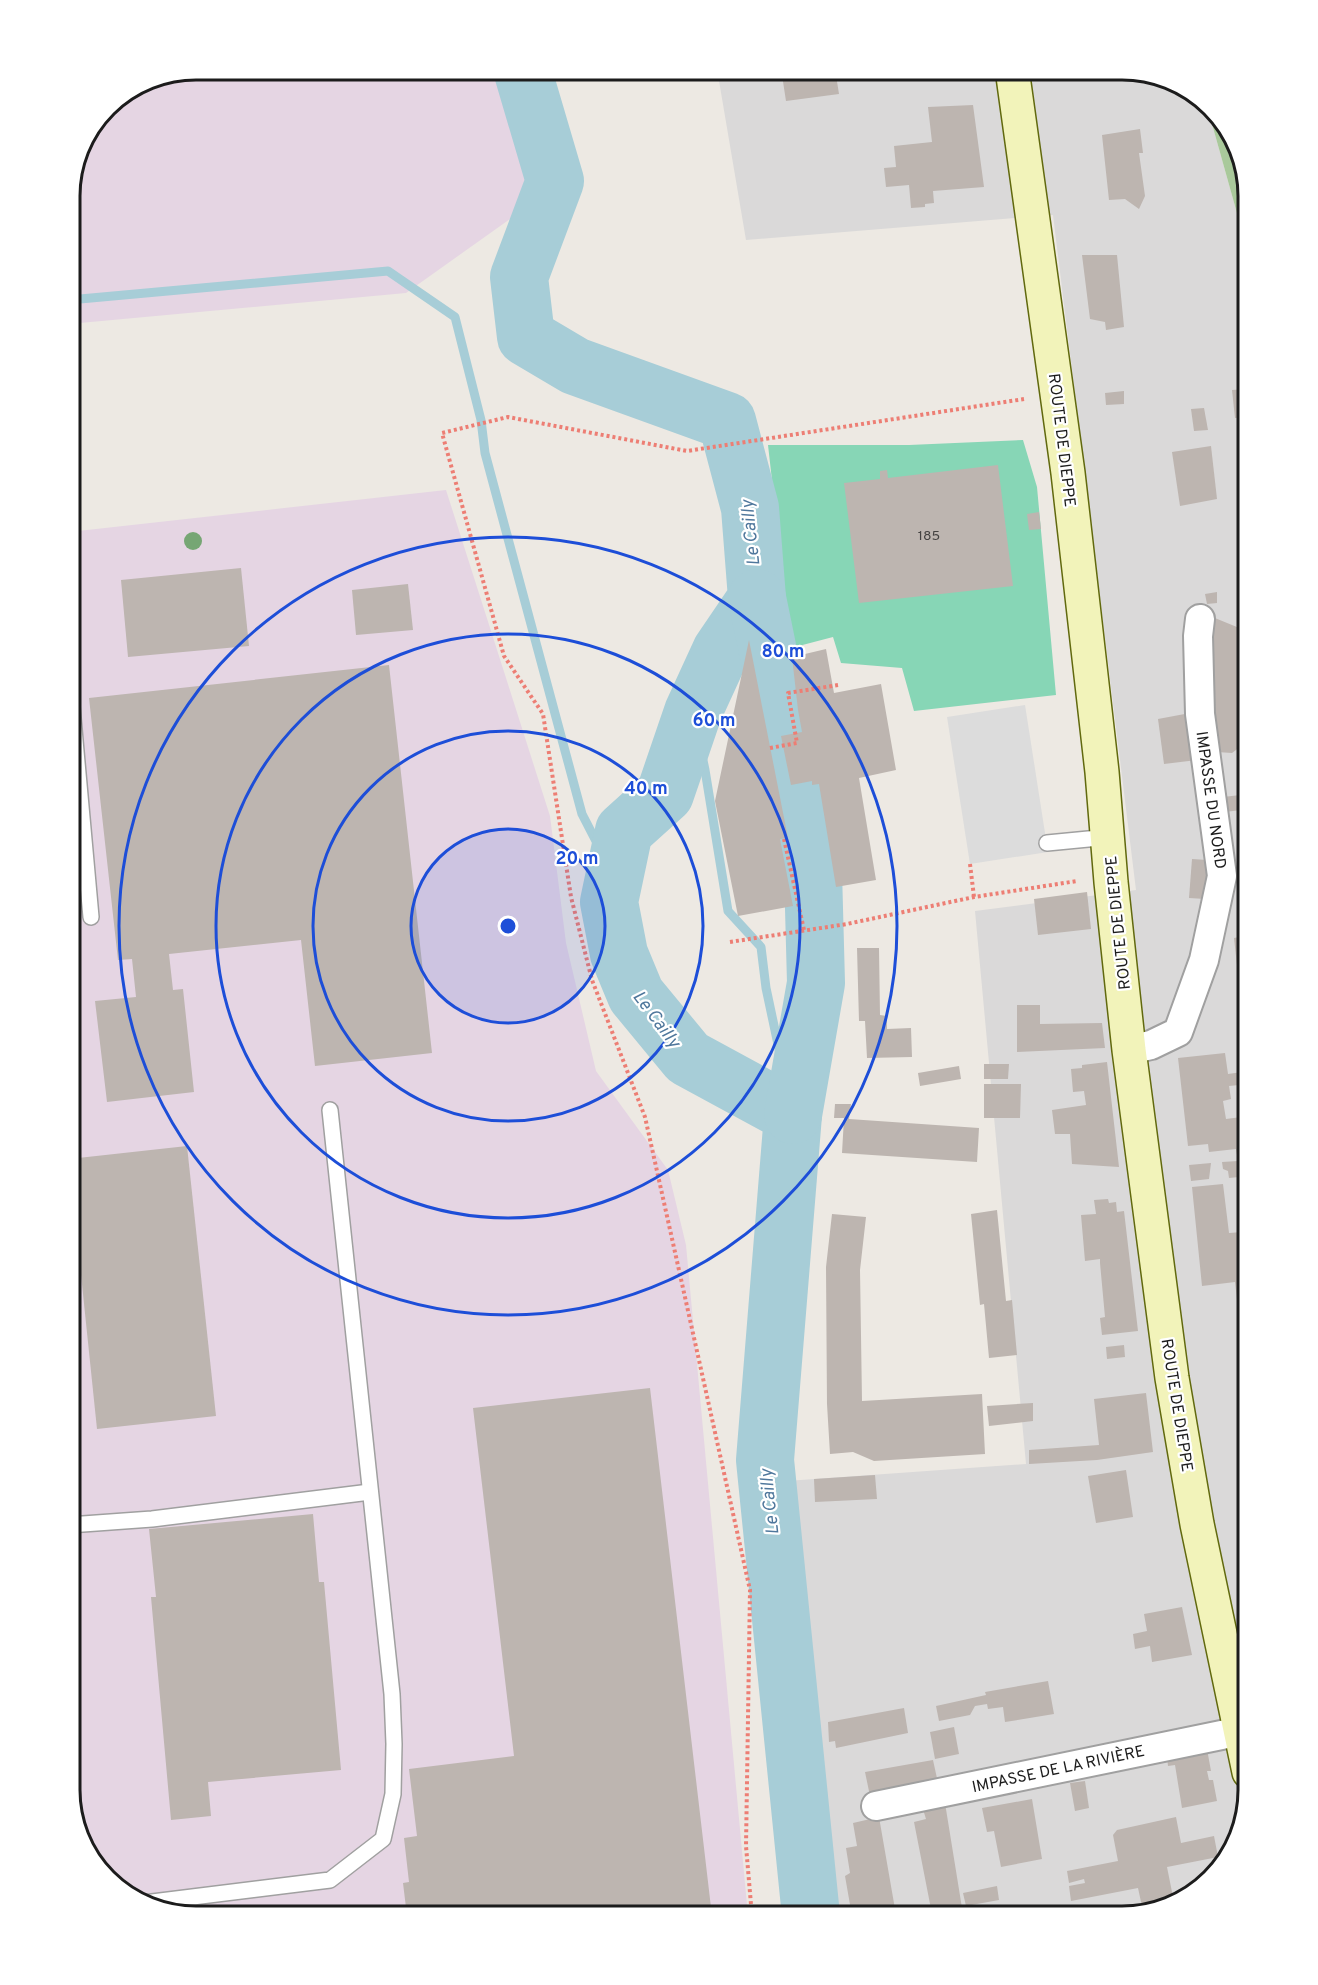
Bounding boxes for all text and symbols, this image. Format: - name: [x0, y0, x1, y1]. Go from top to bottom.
- street label: ROUTE DE DIEPPE: [1043, 372, 1079, 508]
- water label: Le Cailly: [736, 497, 766, 567]
- house number: 185: [918, 528, 940, 545]
- text: 80 m: [761, 641, 805, 664]
- text: 60 m: [692, 710, 736, 733]
- street label: IMPASSE DU NORD: [1190, 730, 1230, 870]
- text: 40 m: [624, 778, 668, 801]
- text: 20 m: [555, 848, 599, 871]
- street label: ROUTE DE DIEPPE: [1102, 855, 1136, 991]
- centre of rings: [498, 916, 518, 936]
- water label: Le Cailly: [627, 987, 686, 1055]
- street label: ROUTE DE DIEPPE: [1156, 1337, 1196, 1473]
- water label: Le Cailly: [755, 1466, 785, 1536]
- street label: IMPASSE DE LA RIVIÈRE: [970, 1740, 1147, 1798]

